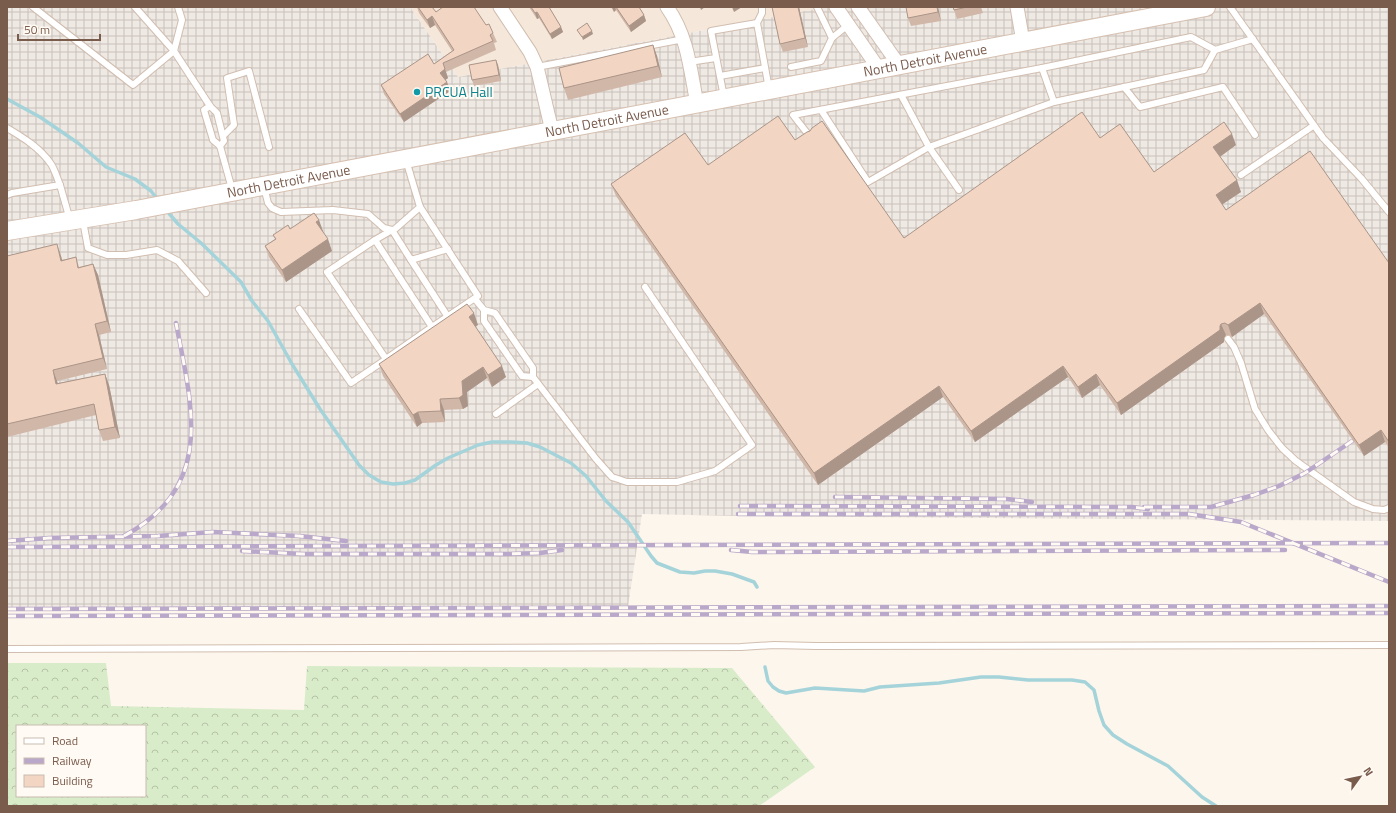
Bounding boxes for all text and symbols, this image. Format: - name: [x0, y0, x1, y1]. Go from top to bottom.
- scale bar: [18, 16, 100, 42]
- text: 50 m: [24, 20, 50, 39]
- street label: North Detroit Avenue: [862, 38, 989, 82]
- place label: PRCUA Hall: [425, 81, 493, 102]
- marker: PRCUA Hall: [412, 87, 422, 97]
- street label: North Detroit Avenue: [543, 98, 670, 142]
- street label: North Detroit Avenue: [225, 159, 352, 203]
- legend: [16, 725, 146, 797]
- text: Road: [52, 731, 78, 750]
- text: Railway: [52, 751, 92, 770]
- north arrow: [1340, 757, 1380, 797]
- text: N: [1360, 764, 1377, 779]
- text: Building: [52, 771, 93, 790]

